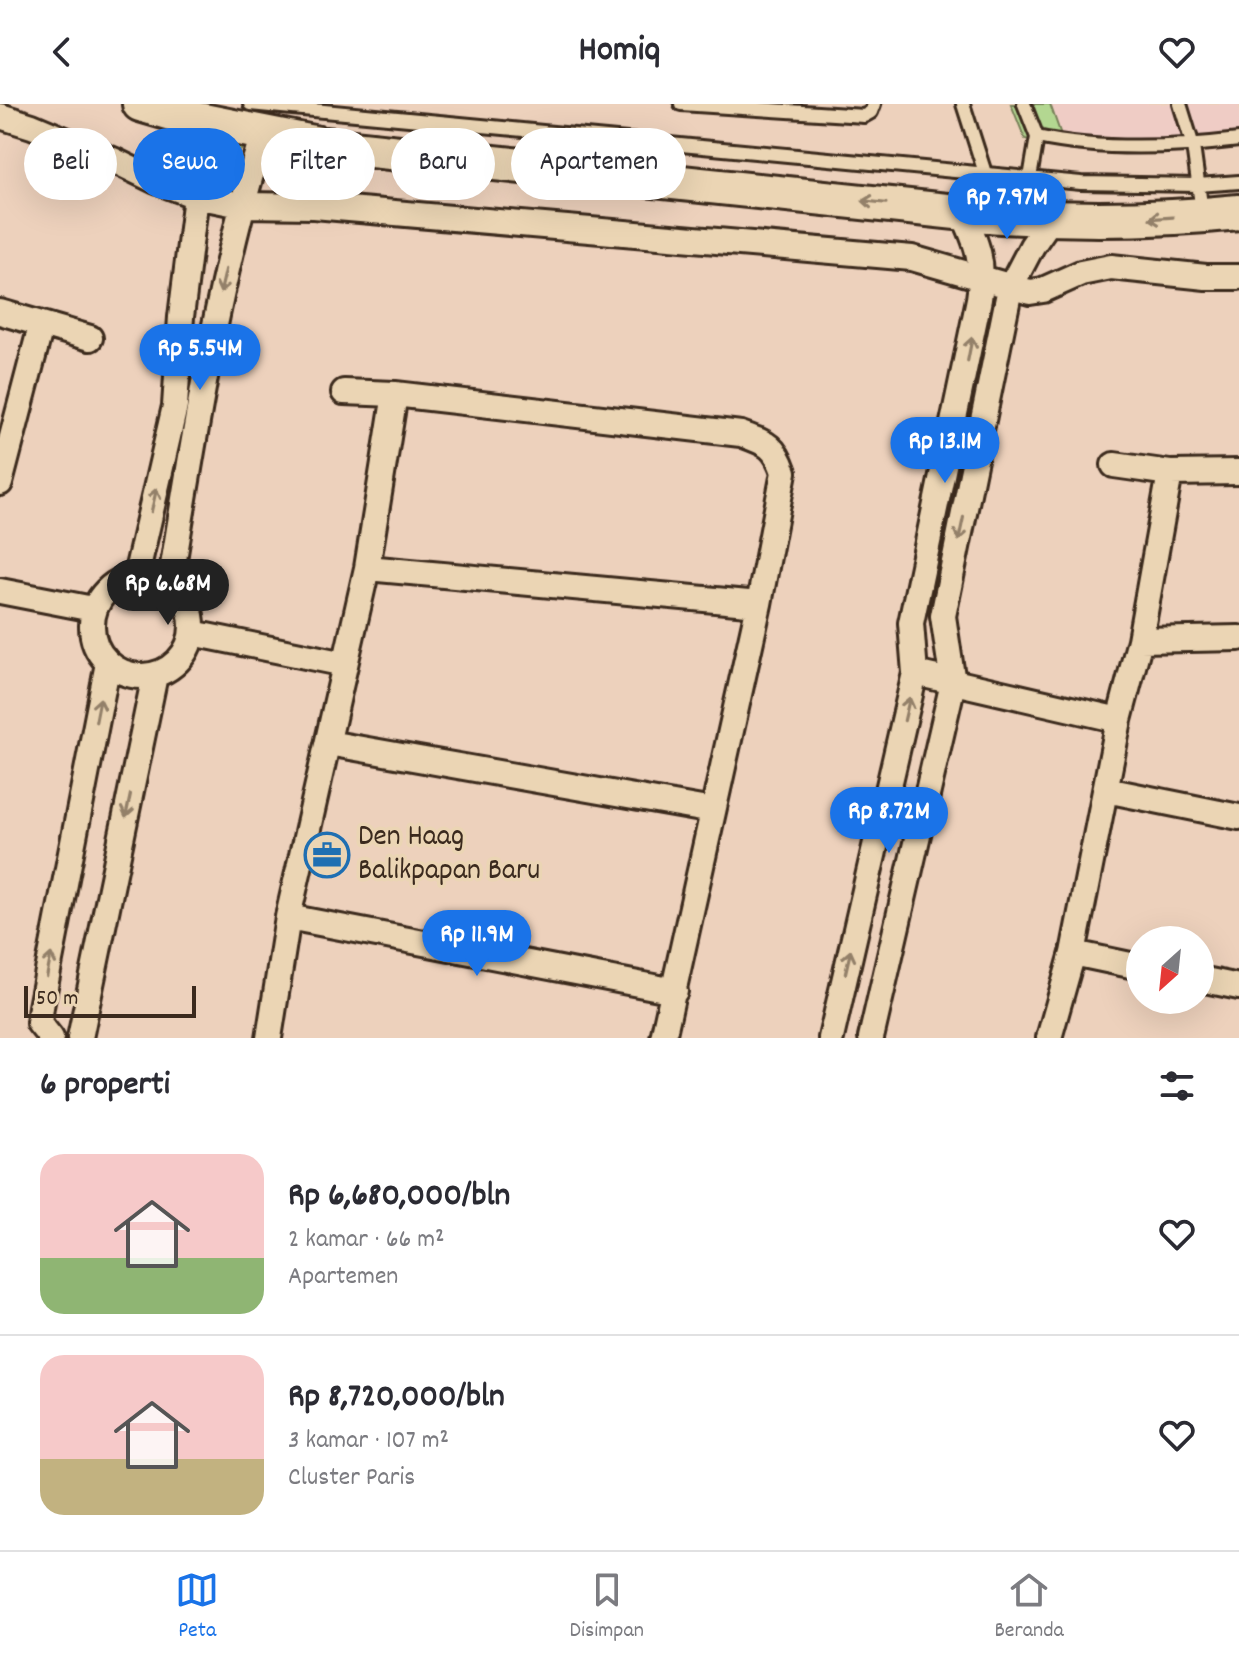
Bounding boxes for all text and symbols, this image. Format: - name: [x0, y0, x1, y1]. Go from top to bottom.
- text: Homiq: [579, 26, 660, 78]
- icon: back: [40, 30, 84, 74]
- icon: heart: [1155, 30, 1199, 74]
- chip: Beli: [24, 128, 117, 200]
- chip: Sewa: [133, 128, 245, 200]
- chip: Filter: [261, 128, 375, 200]
- chip: Baru: [391, 128, 495, 200]
- chip: Apartemen: [511, 128, 686, 200]
- pin: Rp 7.97M: [924, 173, 1090, 241]
- text: Rp 7.97M: [966, 180, 1048, 217]
- one-way arrow: [861, 194, 888, 209]
- one-way arrow: [1148, 211, 1175, 226]
- one-way arrow: [215, 268, 230, 294]
- pin: Rp 5.54M: [117, 324, 283, 392]
- text: Rp 5.54M: [157, 331, 243, 368]
- one-way arrow: [963, 337, 978, 362]
- pin: Rp 13.1M: [862, 417, 1028, 485]
- text: Rp 13.1M: [908, 424, 982, 461]
- one-way arrow: [147, 487, 162, 513]
- one-way arrow: [953, 516, 968, 541]
- pin: Rp 6.68M: [85, 559, 251, 627]
- text: Rp 6.68M: [125, 566, 211, 603]
- one-way arrow: [900, 696, 915, 722]
- one-way arrow: [92, 698, 107, 723]
- pin: Rp 8.72M: [806, 787, 972, 855]
- one-way arrow: [120, 793, 135, 818]
- text: Rp 8.72M: [848, 794, 930, 831]
- place label: Den Haag Balikpapan Baru: [358, 817, 540, 894]
- office icon: Den Haag Balikpapan Baru: [303, 831, 351, 879]
- pin: Rp 11.9M: [394, 910, 560, 978]
- text: Rp 11.9M: [440, 917, 514, 954]
- north arrow: [1126, 926, 1214, 1014]
- map controls: [1126, 926, 1214, 1014]
- one-way arrow: [841, 950, 856, 975]
- one-way arrow: [42, 953, 57, 979]
- scale bar: [24, 982, 196, 1018]
- text: 50 m: [36, 984, 78, 1015]
- text: 6 properti: [40, 1062, 170, 1111]
- icon: filters: [1155, 1064, 1199, 1108]
- text: Rp 6,680,000/bln: [288, 1173, 510, 1222]
- icon: home: [104, 1186, 200, 1282]
- icon: heart: [1155, 1212, 1199, 1256]
- text: 2 kamar · 66 m²: [288, 1222, 445, 1259]
- text: Apartemen: [288, 1259, 398, 1296]
- text: Rp 8,720,000/bln: [288, 1374, 505, 1423]
- icon: home: [104, 1387, 200, 1483]
- icon: heart: [1155, 1413, 1199, 1457]
- text: 3 kamar · 107 m²: [288, 1423, 449, 1460]
- text: Cluster Paris: [288, 1460, 415, 1497]
- tab: Peta: [175, 1568, 219, 1647]
- tab: Disimpan: [570, 1568, 644, 1647]
- tab: Beranda: [994, 1568, 1064, 1647]

